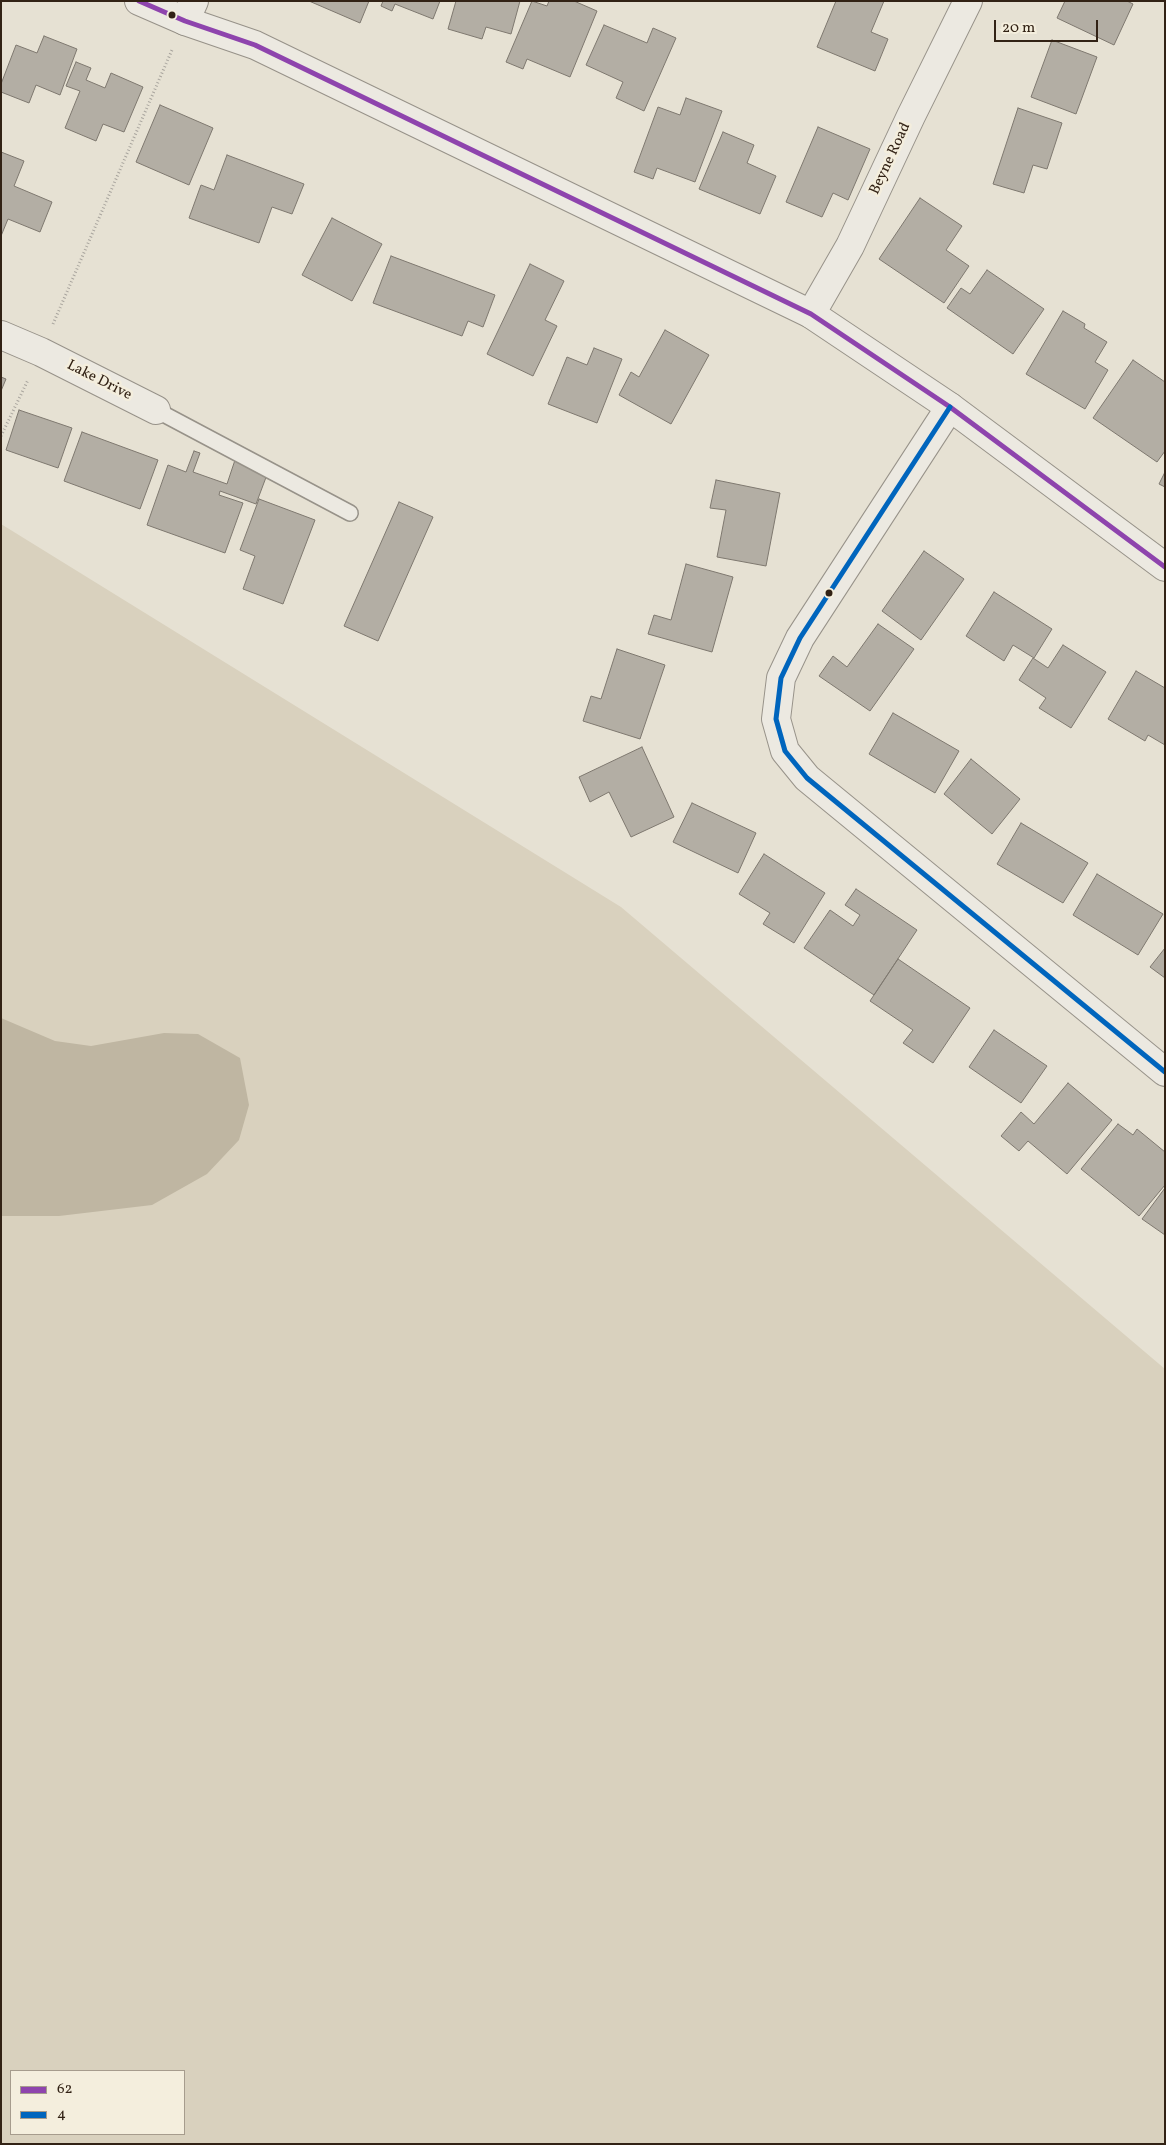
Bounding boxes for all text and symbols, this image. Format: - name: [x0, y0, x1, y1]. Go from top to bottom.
- unlabelled marker: [167, 10, 177, 20]
- scale bar: [996, 10, 1100, 42]
- text: 20 m: [1002, 18, 1035, 39]
- street label: Beyne Road: [866, 120, 916, 198]
- street label: Lake Drive: [63, 357, 135, 405]
- unlabelled marker: [824, 588, 834, 598]
- legend: [10, 2070, 185, 2135]
- text: 62: [57, 2079, 73, 2100]
- text: 4: [57, 2104, 66, 2125]

